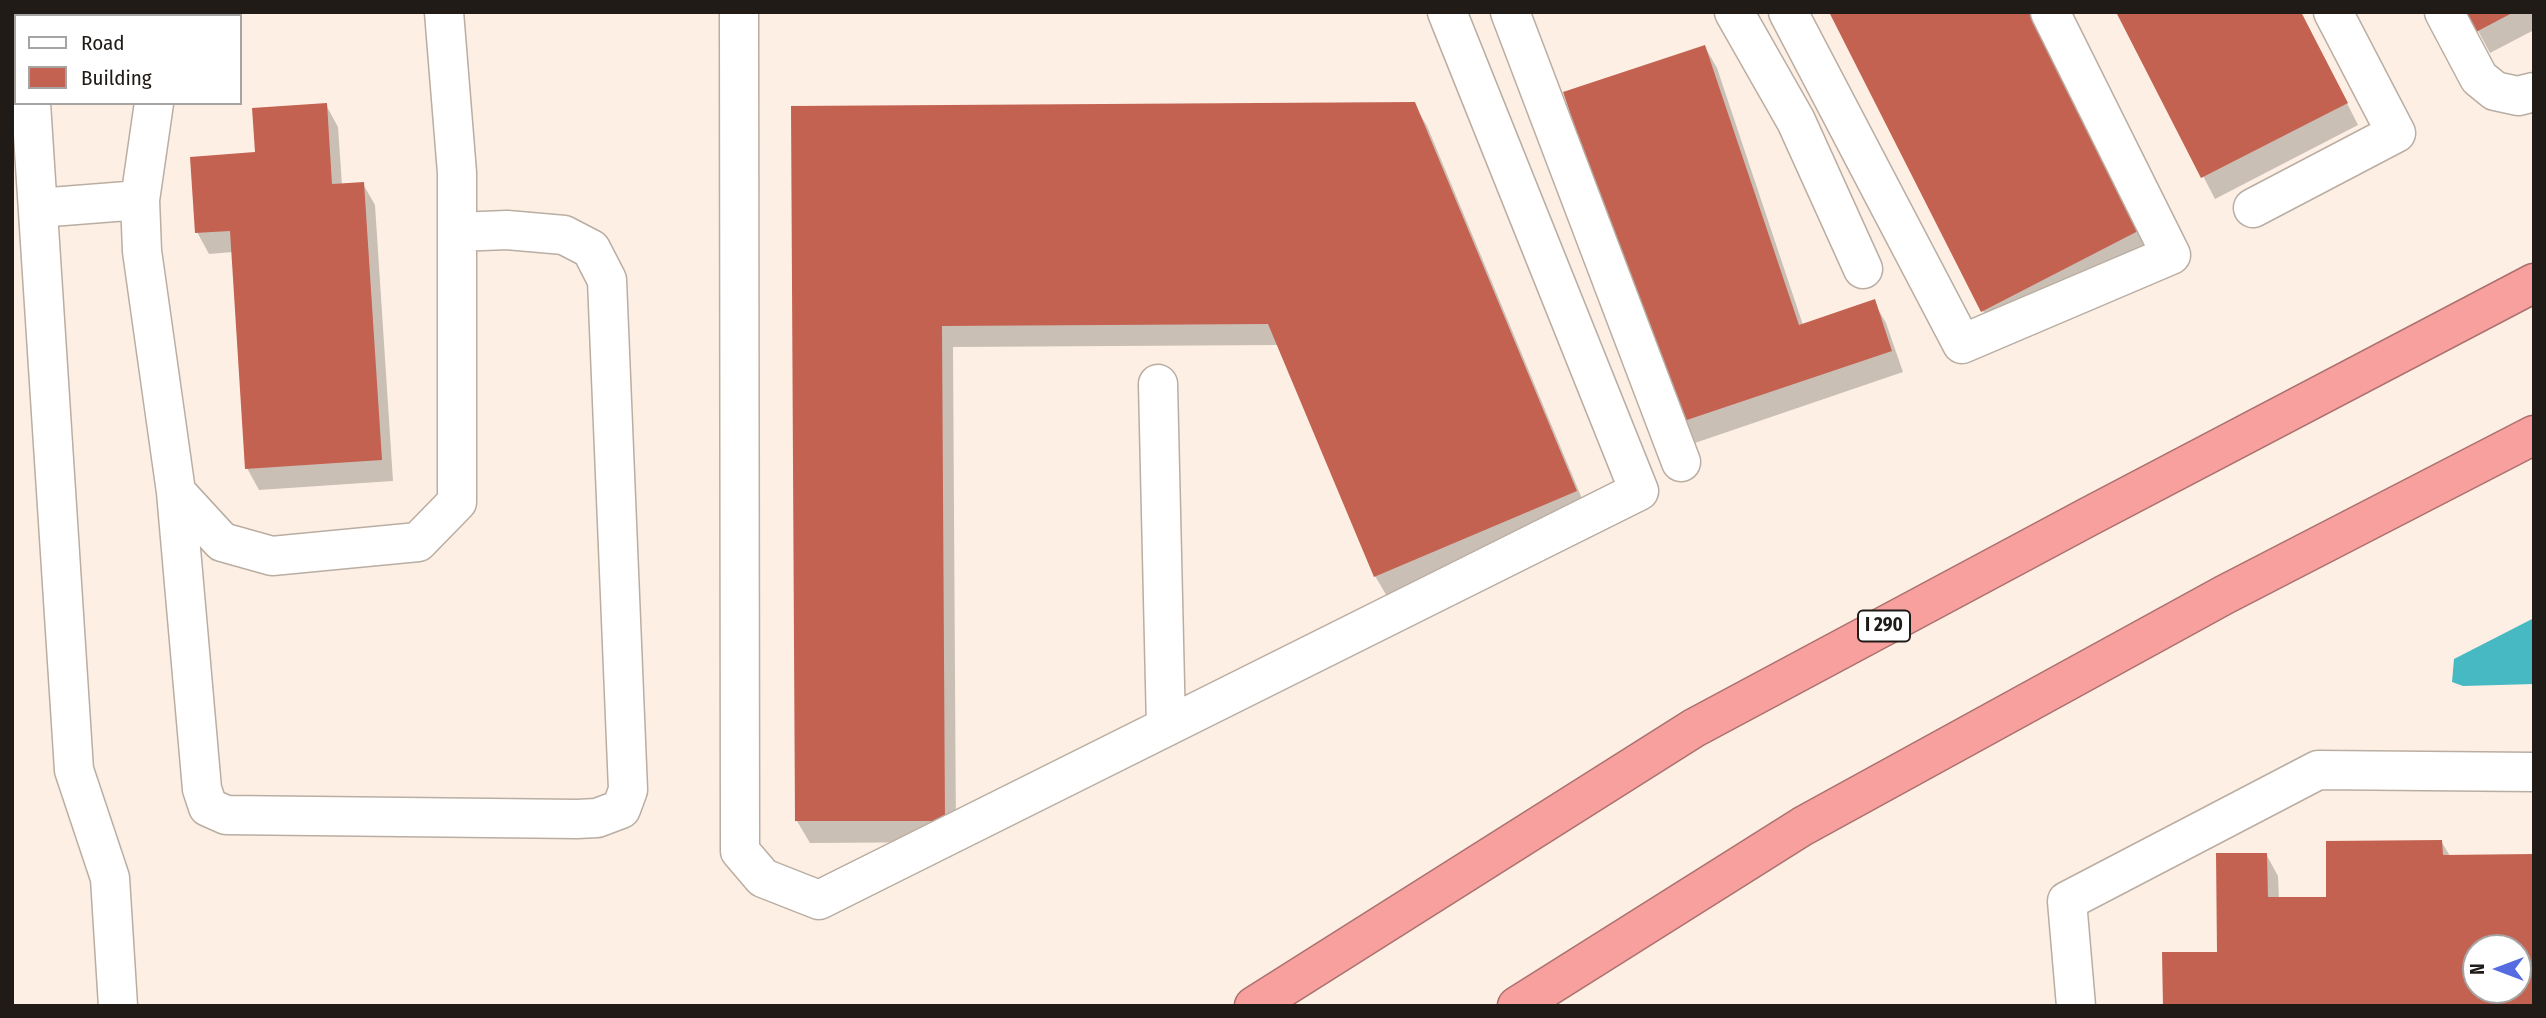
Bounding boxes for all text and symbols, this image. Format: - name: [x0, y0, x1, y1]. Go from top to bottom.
- legend: [14, 14, 242, 105]
- text: Road: [81, 30, 125, 56]
- text: Building: [81, 65, 152, 91]
- road number: I 290: [1858, 610, 1910, 642]
- north arrow: [2462, 934, 2532, 1004]
- text: N: [2466, 963, 2489, 975]

